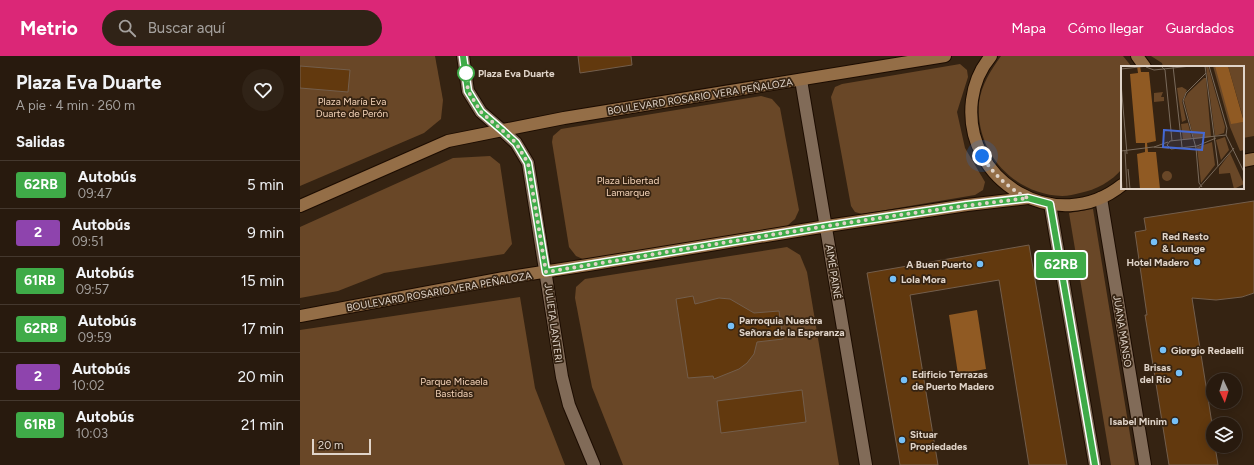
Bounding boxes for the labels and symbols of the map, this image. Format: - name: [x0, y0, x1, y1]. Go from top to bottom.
- marker: Plaza Eva Duarte: [457, 64, 475, 82]
- inset map: [1121, 66, 1244, 189]
- place label: Plaza Eva Duarte: [478, 67, 555, 80]
- street label: BOULEVARD ROSARIO VERA PEÑALOZA: [606, 75, 794, 118]
- park label: Plaza María Eva Duarte de Perón: [316, 95, 389, 120]
- your location: [972, 146, 992, 166]
- park label: Plaza Libertad Lamarque: [597, 174, 659, 199]
- place label: Red Resto & Lounge: [1162, 230, 1209, 255]
- marker: Red Resto & Lounge: [1149, 237, 1159, 247]
- street label: AIMÉ PAINÉ: [823, 244, 844, 300]
- line badge: 62RB: [1033, 252, 1089, 278]
- place label: Hotel Madero: [1126, 256, 1189, 269]
- marker: Hotel Madero: [1192, 257, 1202, 267]
- place label: A Buen Puerto: [906, 258, 972, 271]
- marker: A Buen Puerto: [975, 259, 985, 269]
- street label: BOULEVARD ROSARIO VERA PEÑALOZA: [346, 269, 533, 314]
- place label: Lola Mora: [901, 273, 946, 286]
- marker: Lola Mora: [888, 274, 898, 284]
- street label: JULIETA LANTERI: [541, 282, 566, 364]
- street label: JUANA MANSO: [1110, 294, 1135, 368]
- place label: Parroquia Nuestra Señora de la Esperanza: [739, 314, 845, 339]
- marker: Parroquia Nuestra Señora de la Esperanza: [726, 321, 736, 331]
- place label: Giorgio Redaelli: [1171, 344, 1244, 357]
- marker: Giorgio Redaelli: [1158, 345, 1168, 355]
- place label: Brisas del Río: [1140, 361, 1171, 386]
- place label: Edificio Terrazas de Puerto Madero: [912, 368, 994, 393]
- marker: Brisas del Río: [1174, 368, 1184, 378]
- north arrow: [1206, 373, 1242, 409]
- park label: Parque Micaela Bastidas: [420, 375, 488, 400]
- marker: Edificio Terrazas de Puerto Madero: [899, 375, 909, 385]
- place label: Isabel Minim: [1110, 415, 1167, 428]
- marker: Isabel Minim: [1170, 416, 1180, 426]
- place label: Situar Propiedades: [910, 428, 968, 453]
- marker: Situar Propiedades: [897, 435, 907, 445]
- scale bar: [312, 437, 371, 456]

